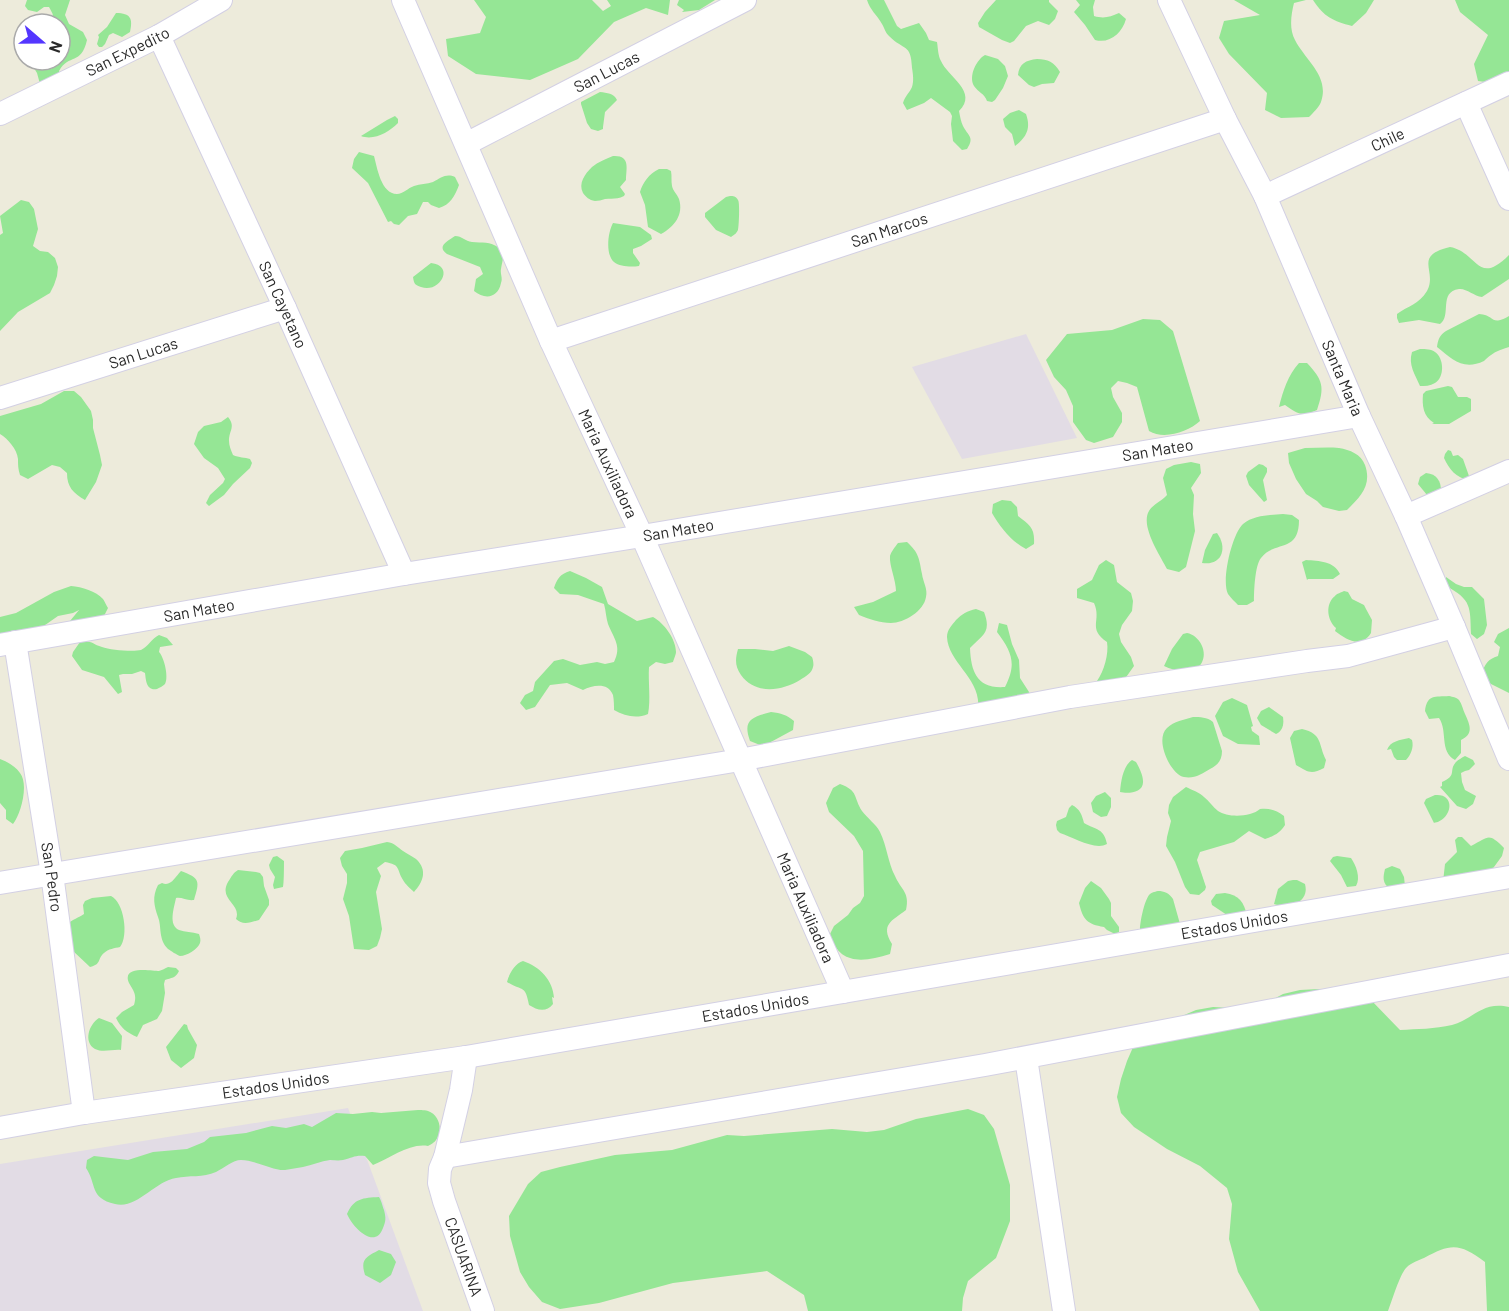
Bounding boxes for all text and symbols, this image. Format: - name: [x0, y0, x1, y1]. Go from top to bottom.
- north arrow: [12, 12, 72, 72]
- street label: San Expedito: [82, 22, 173, 80]
- text: N: [46, 39, 67, 56]
- street label: San Lucas: [570, 46, 642, 96]
- street label: Chile: [1368, 123, 1407, 155]
- street label: San Marcos: [848, 208, 930, 251]
- street label: San Cayetano: [256, 258, 312, 351]
- street label: San Lucas: [106, 333, 180, 372]
- street label: Santa Maria: [1318, 337, 1368, 419]
- street label: Maria Auxiliadora: [575, 406, 642, 521]
- street label: San Mateo: [1121, 434, 1194, 465]
- street label: San Mateo: [641, 514, 715, 545]
- street label: San Mateo: [162, 594, 236, 625]
- street label: San Pedro: [38, 841, 67, 913]
- street label: Maria Auxiliadora: [774, 849, 839, 965]
- street label: Estados Unidos: [1179, 905, 1289, 942]
- street label: Estados Unidos: [700, 988, 810, 1025]
- street label: Estados Unidos: [221, 1067, 330, 1102]
- street label: CASUARINA: [441, 1214, 487, 1299]

